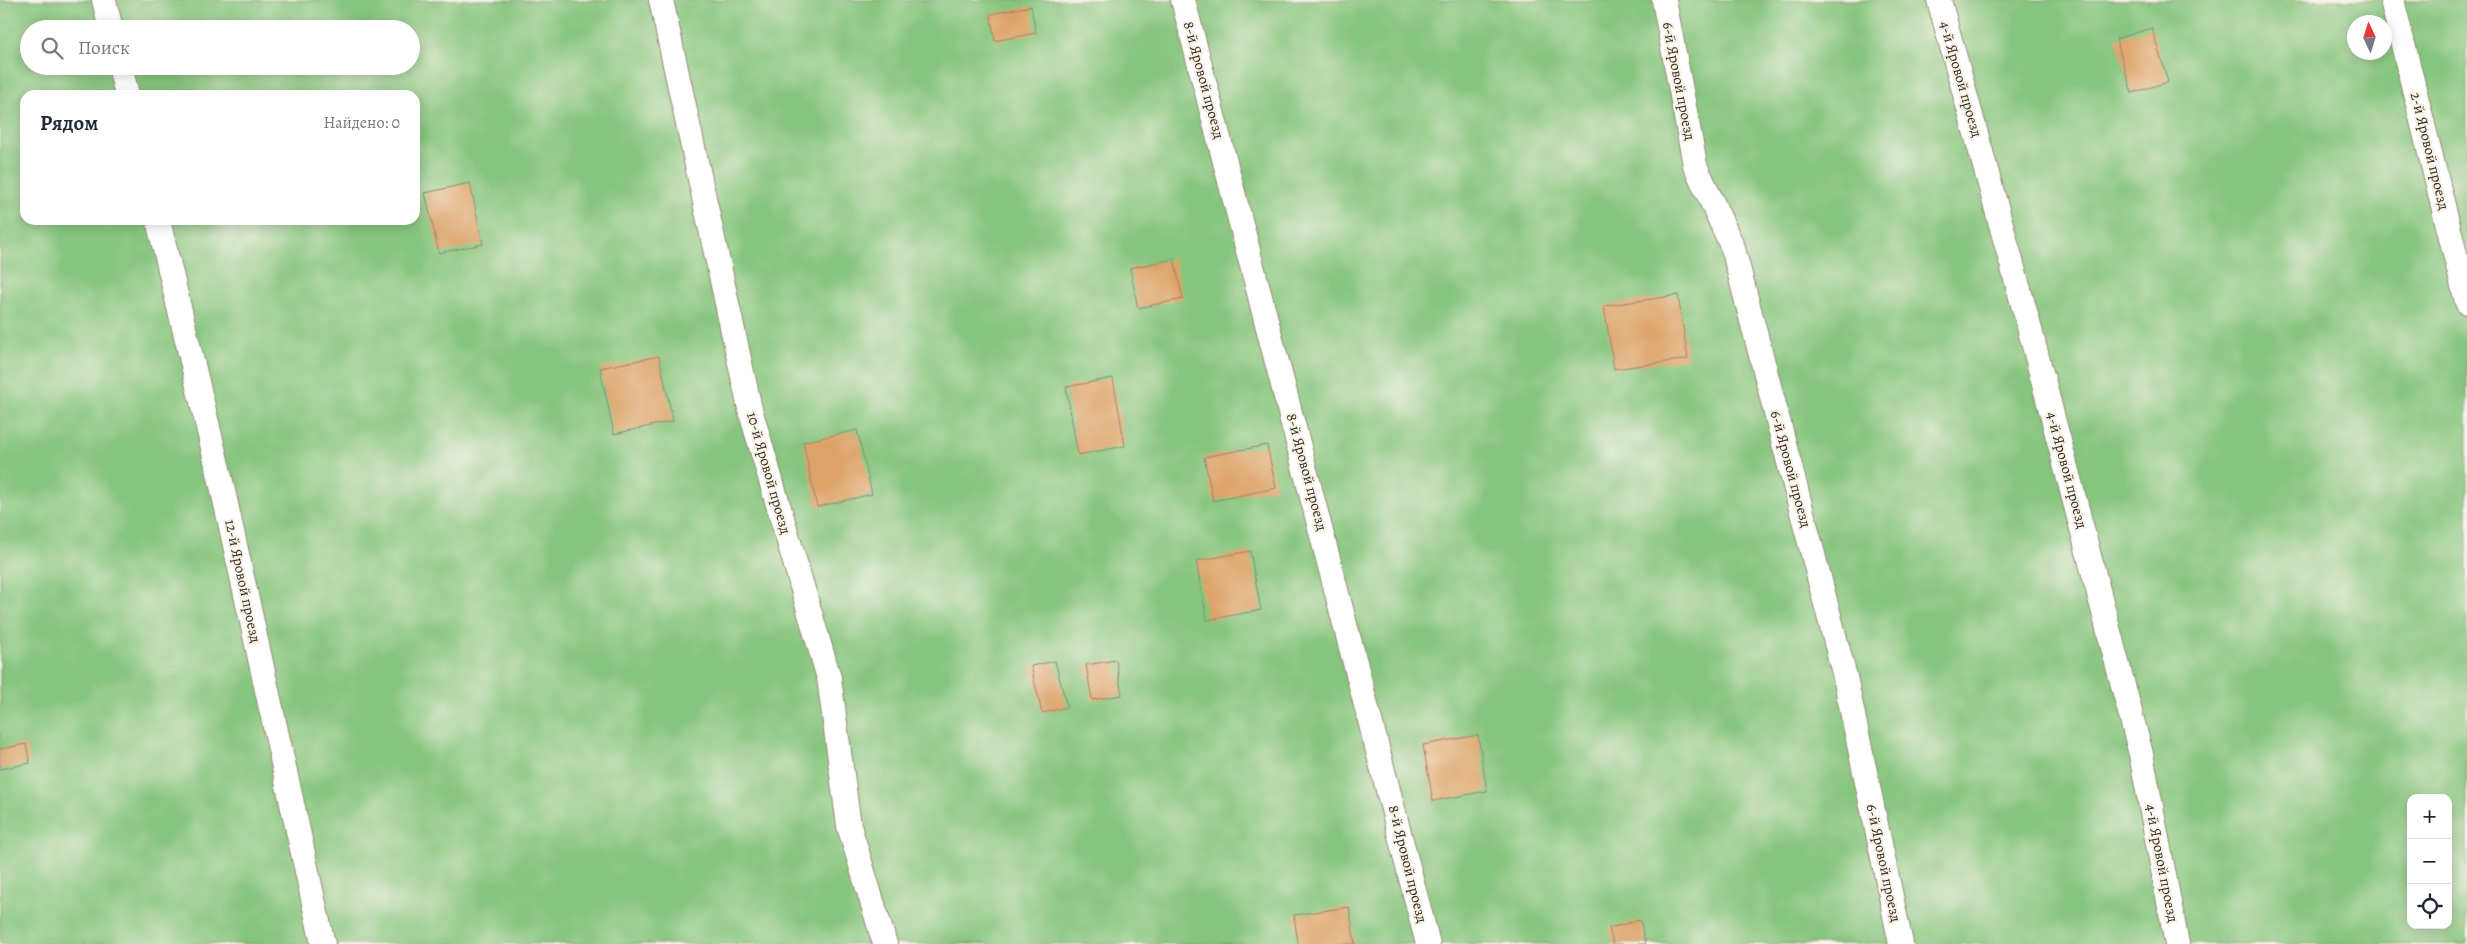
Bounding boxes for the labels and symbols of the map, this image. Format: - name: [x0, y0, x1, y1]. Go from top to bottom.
- north arrow: [2347, 15, 2392, 60]
- street label: 8-й Яровой проезд: [1179, 19, 1229, 141]
- street label: 4-й Яровой проезд: [1935, 19, 1987, 139]
- street label: 6-й Яровой проезд: [1658, 20, 1700, 142]
- street label: 2-й Яровой проезд: [2406, 90, 2454, 212]
- street label: 6-й Яровой проезд: [1766, 408, 1816, 530]
- street label: 10-й Яровой проезд: [742, 409, 796, 537]
- street label: 4-й Яровой проезд: [2042, 409, 2092, 531]
- street label: 8-й Яровой проезд: [1282, 411, 1332, 533]
- street label: 12-й Яровой проезд: [220, 518, 266, 644]
- street label: 6-й Яровой проезд: [1862, 802, 1906, 924]
- street label: 4-й Яровой проезд: [2141, 802, 2183, 924]
- street label: 8-й Яровой проезд: [1384, 803, 1432, 925]

